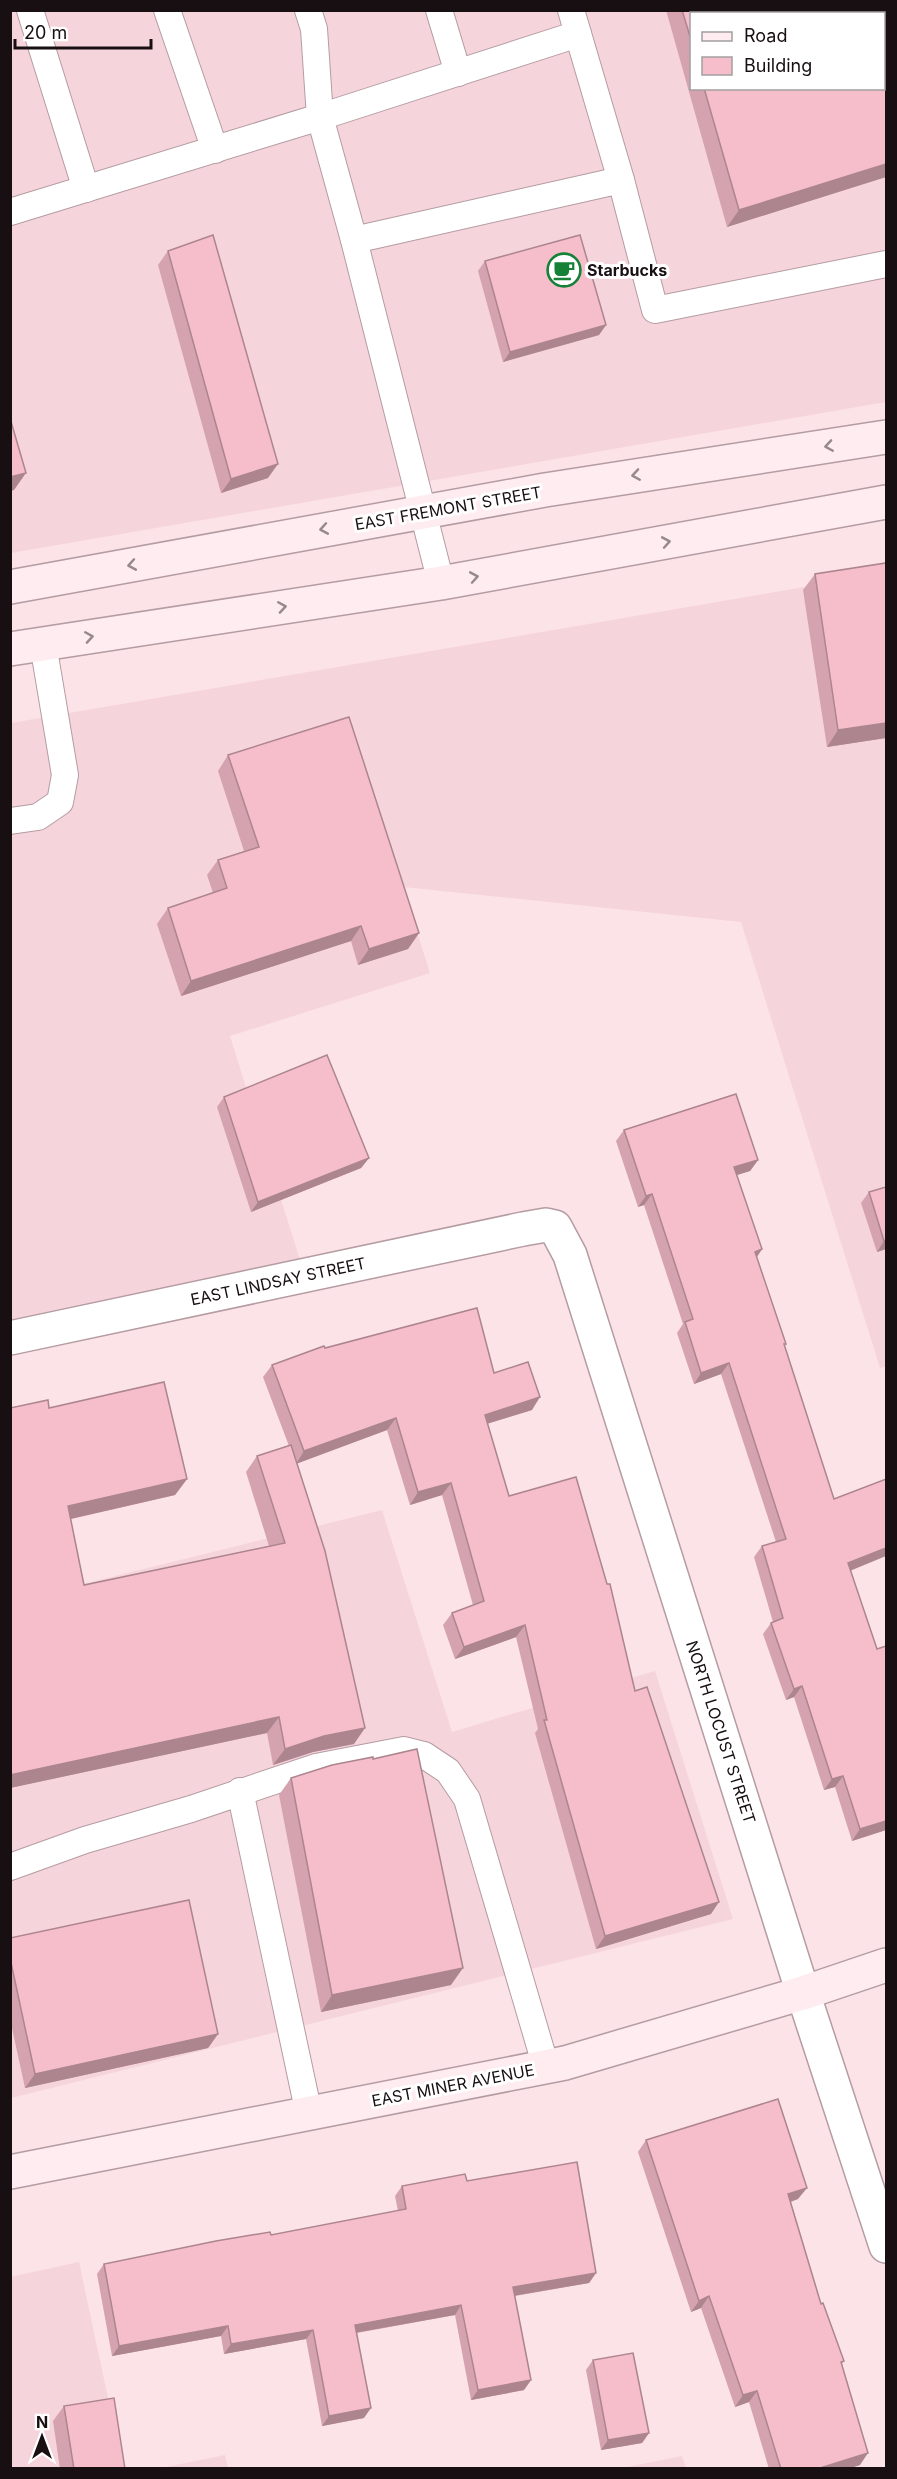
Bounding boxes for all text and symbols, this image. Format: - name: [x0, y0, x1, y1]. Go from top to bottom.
- scale bar: [15, 12, 152, 50]
- legend: [690, 12, 885, 90]
- text: 20 m: [24, 22, 67, 43]
- text: Road: [744, 25, 787, 46]
- text: Building: [744, 55, 812, 76]
- cafe icon: Starbucks: [546, 252, 582, 288]
- place label: Starbucks: [587, 260, 667, 280]
- one-way arrow: [824, 439, 833, 451]
- one-way arrow: [631, 469, 641, 481]
- street label: EAST FREMONT STREET: [353, 482, 543, 534]
- one-way arrow: [319, 522, 329, 535]
- one-way arrow: [661, 536, 671, 549]
- one-way arrow: [127, 558, 137, 571]
- one-way arrow: [469, 571, 479, 584]
- one-way arrow: [276, 601, 286, 614]
- one-way arrow: [84, 631, 94, 643]
- street label: EAST LINDSAY STREET: [189, 1253, 367, 1309]
- street label: NORTH LOCUST STREET: [682, 1638, 760, 1826]
- street label: EAST MINER AVENUE: [370, 2059, 536, 2111]
- north arrow: [12, 2407, 72, 2467]
- text: N: [36, 2412, 48, 2432]

